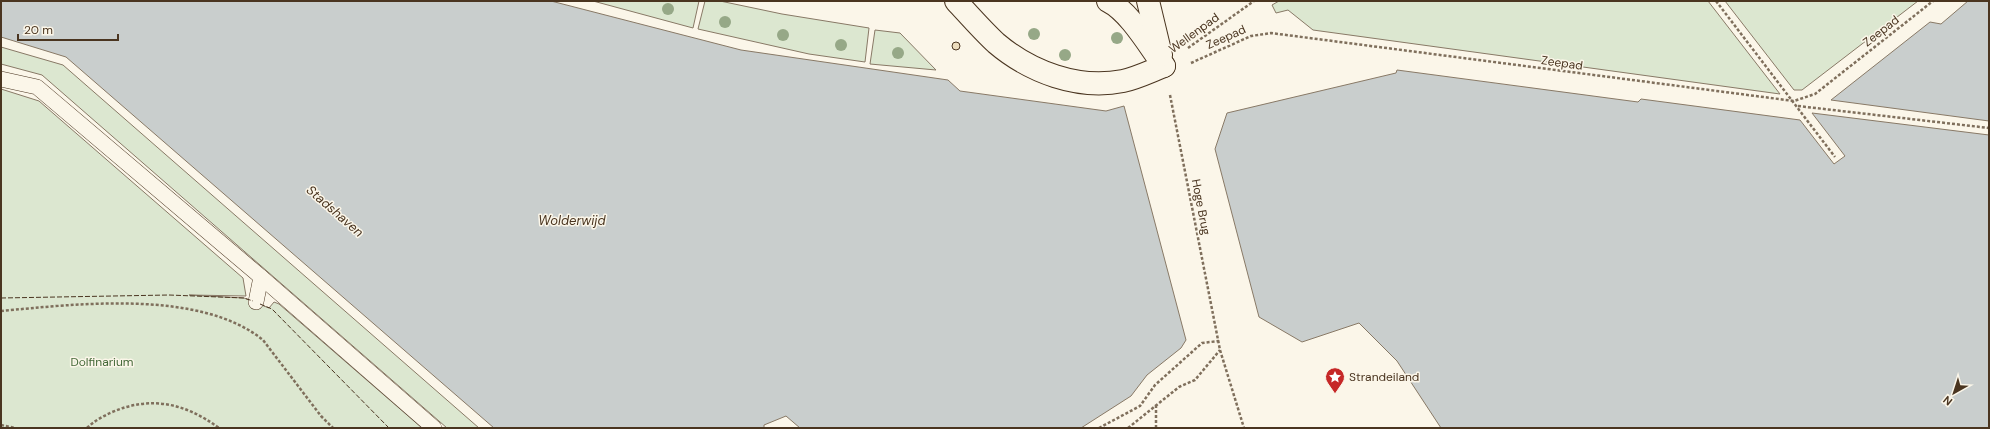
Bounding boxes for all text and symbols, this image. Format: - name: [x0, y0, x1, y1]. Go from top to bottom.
- street label: Wellenpad: [1166, 9, 1222, 57]
- street label: Zeepad: [1860, 12, 1902, 50]
- scale bar: [18, 16, 118, 42]
- street label: Zeepad: [1204, 21, 1248, 53]
- text: 20 m: [24, 22, 53, 38]
- street label: Zeepad: [1540, 52, 1584, 74]
- street label: Hoge Brug: [1188, 178, 1214, 237]
- water label: Stadshaven: [303, 181, 367, 241]
- water label: Wolderwijd: [538, 212, 607, 229]
- park label: Dolfinarium: [70, 354, 134, 370]
- place icon: Strandeiland: [1324, 366, 1346, 394]
- place label: Strandeiland: [1349, 369, 1419, 385]
- north arrow: [1934, 373, 1974, 413]
- text: N: [1940, 393, 1955, 409]

